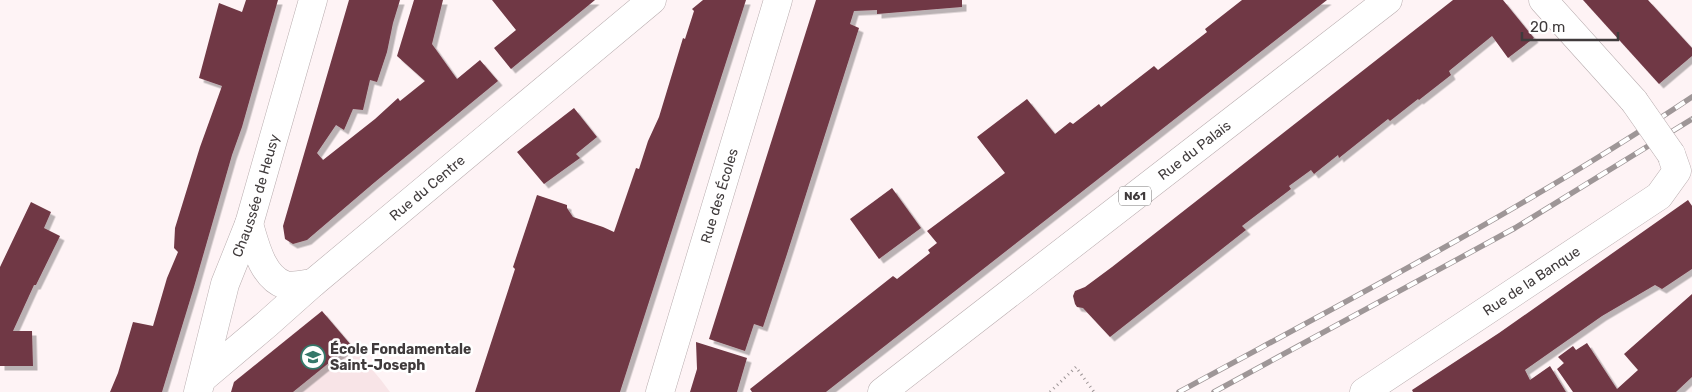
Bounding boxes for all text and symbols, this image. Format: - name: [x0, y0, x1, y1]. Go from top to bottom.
- scale bar: [1522, 10, 1618, 42]
- text: 20 m: [1530, 18, 1565, 36]
- street label: Rue du Palais: [1155, 117, 1234, 184]
- street label: Chaussée de Heusy: [228, 132, 283, 260]
- street label: Rue des Écoles: [697, 146, 741, 245]
- street label: Rue du Centre: [386, 151, 468, 224]
- road number: N61: [1119, 187, 1151, 206]
- street label: Rue de la Banque: [1480, 242, 1583, 319]
- place label: École Fondamentale Saint-Joseph: [330, 340, 471, 374]
- school or university icon: École Fondamentale Saint-Joseph: [300, 344, 326, 370]

